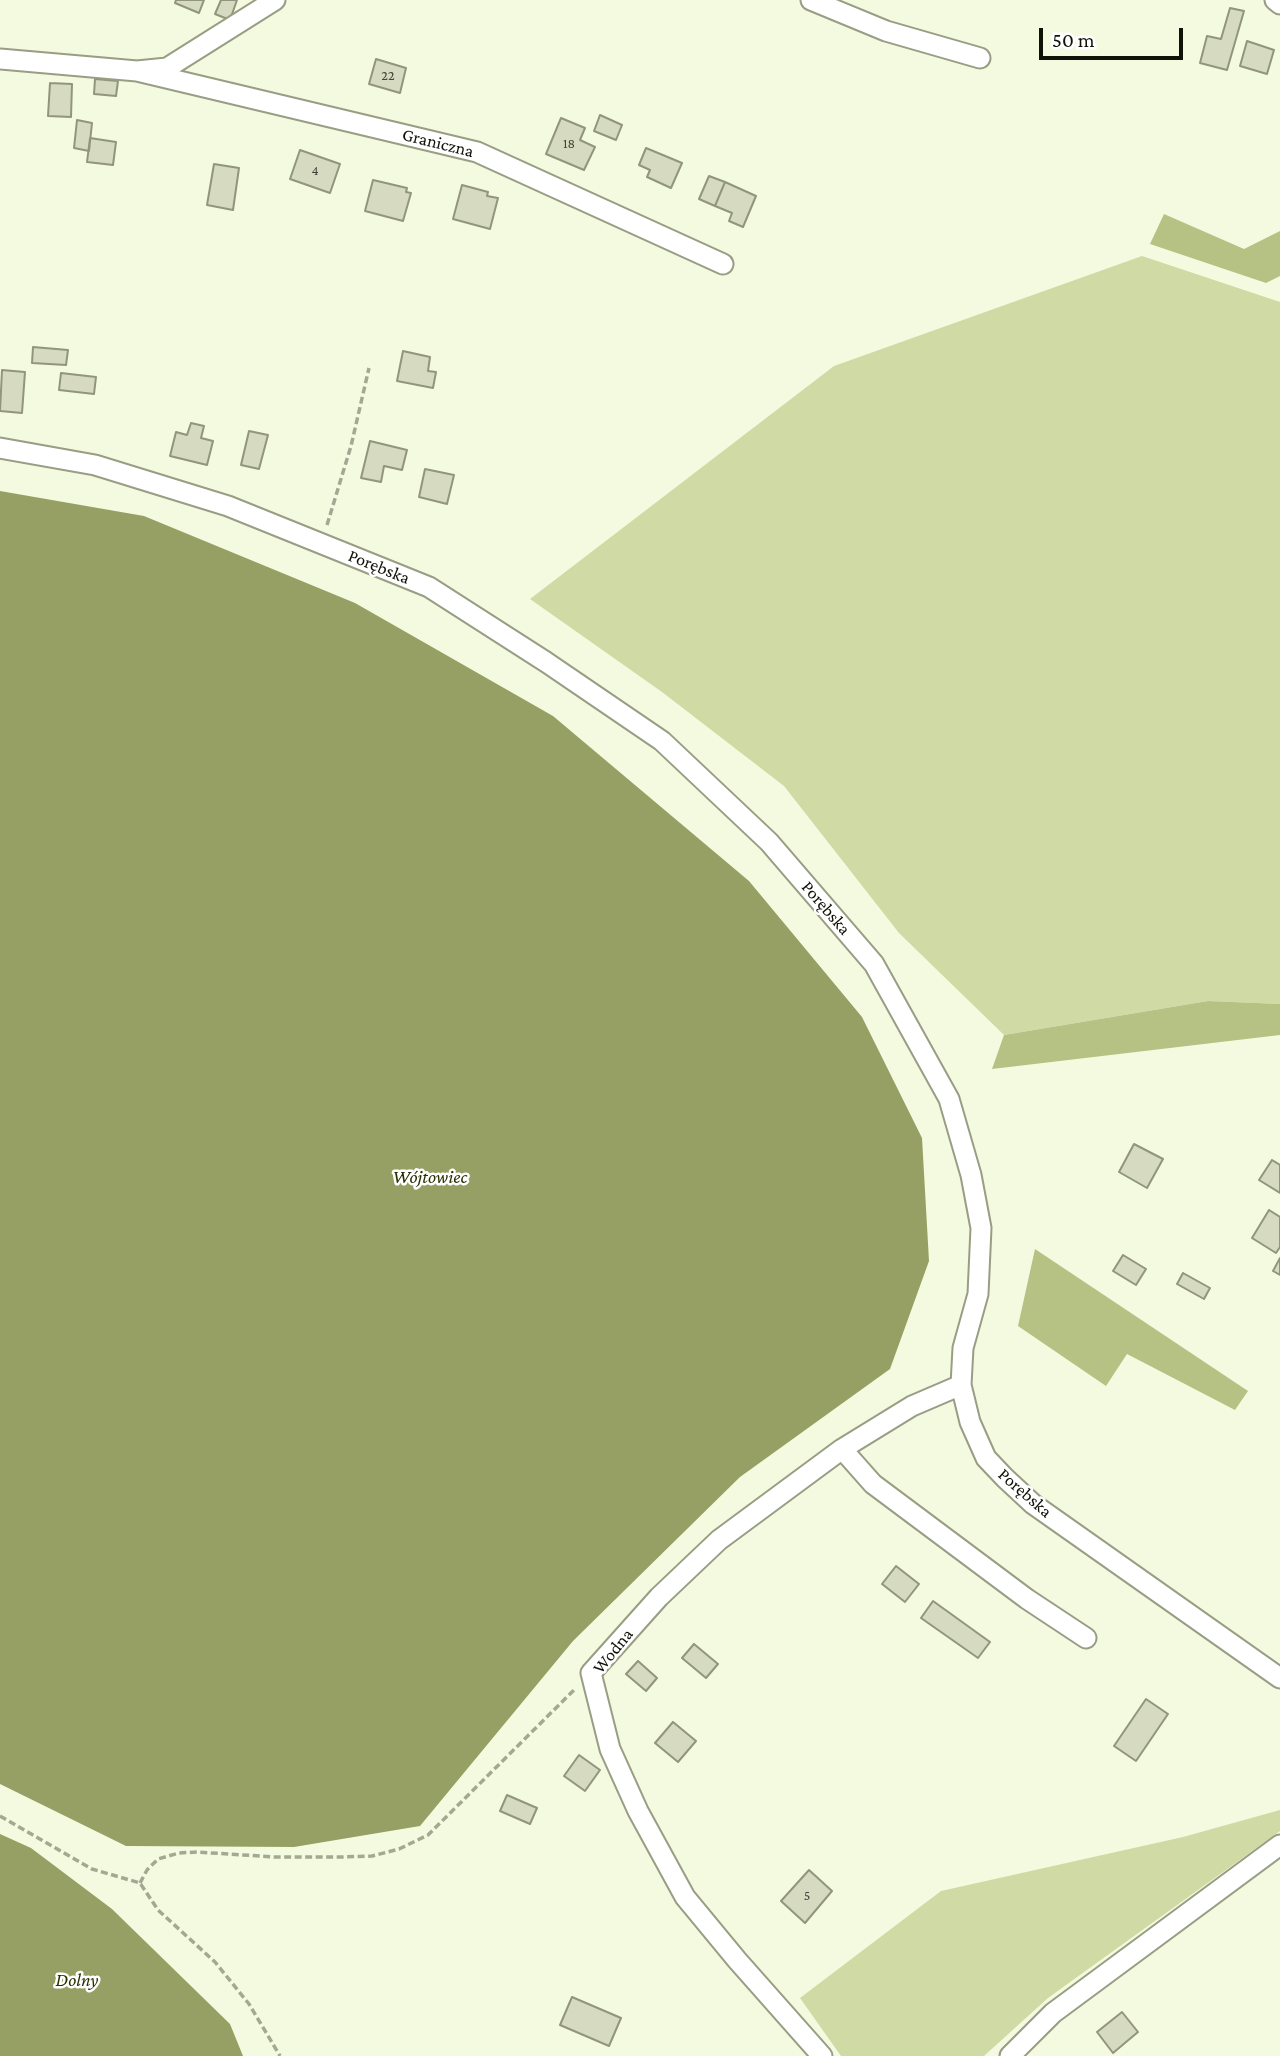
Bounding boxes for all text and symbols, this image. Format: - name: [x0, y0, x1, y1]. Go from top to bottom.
- scale bar: [1042, 14, 1186, 58]
- text: 50 m: [1052, 28, 1095, 52]
- house number: 22: [381, 68, 395, 84]
- street label: Graniczna: [400, 124, 476, 162]
- house number: 18: [563, 136, 575, 152]
- house number: 4: [311, 163, 319, 179]
- street label: Porębska: [345, 545, 413, 589]
- street label: Porębska: [797, 877, 855, 939]
- water label: Wójtowiec: [393, 1166, 467, 1188]
- street label: Porębska: [994, 1464, 1056, 1522]
- street label: Wodna: [588, 1624, 638, 1678]
- house number: 5: [804, 1888, 810, 1904]
- water label: Dolny: [56, 1969, 98, 1991]

